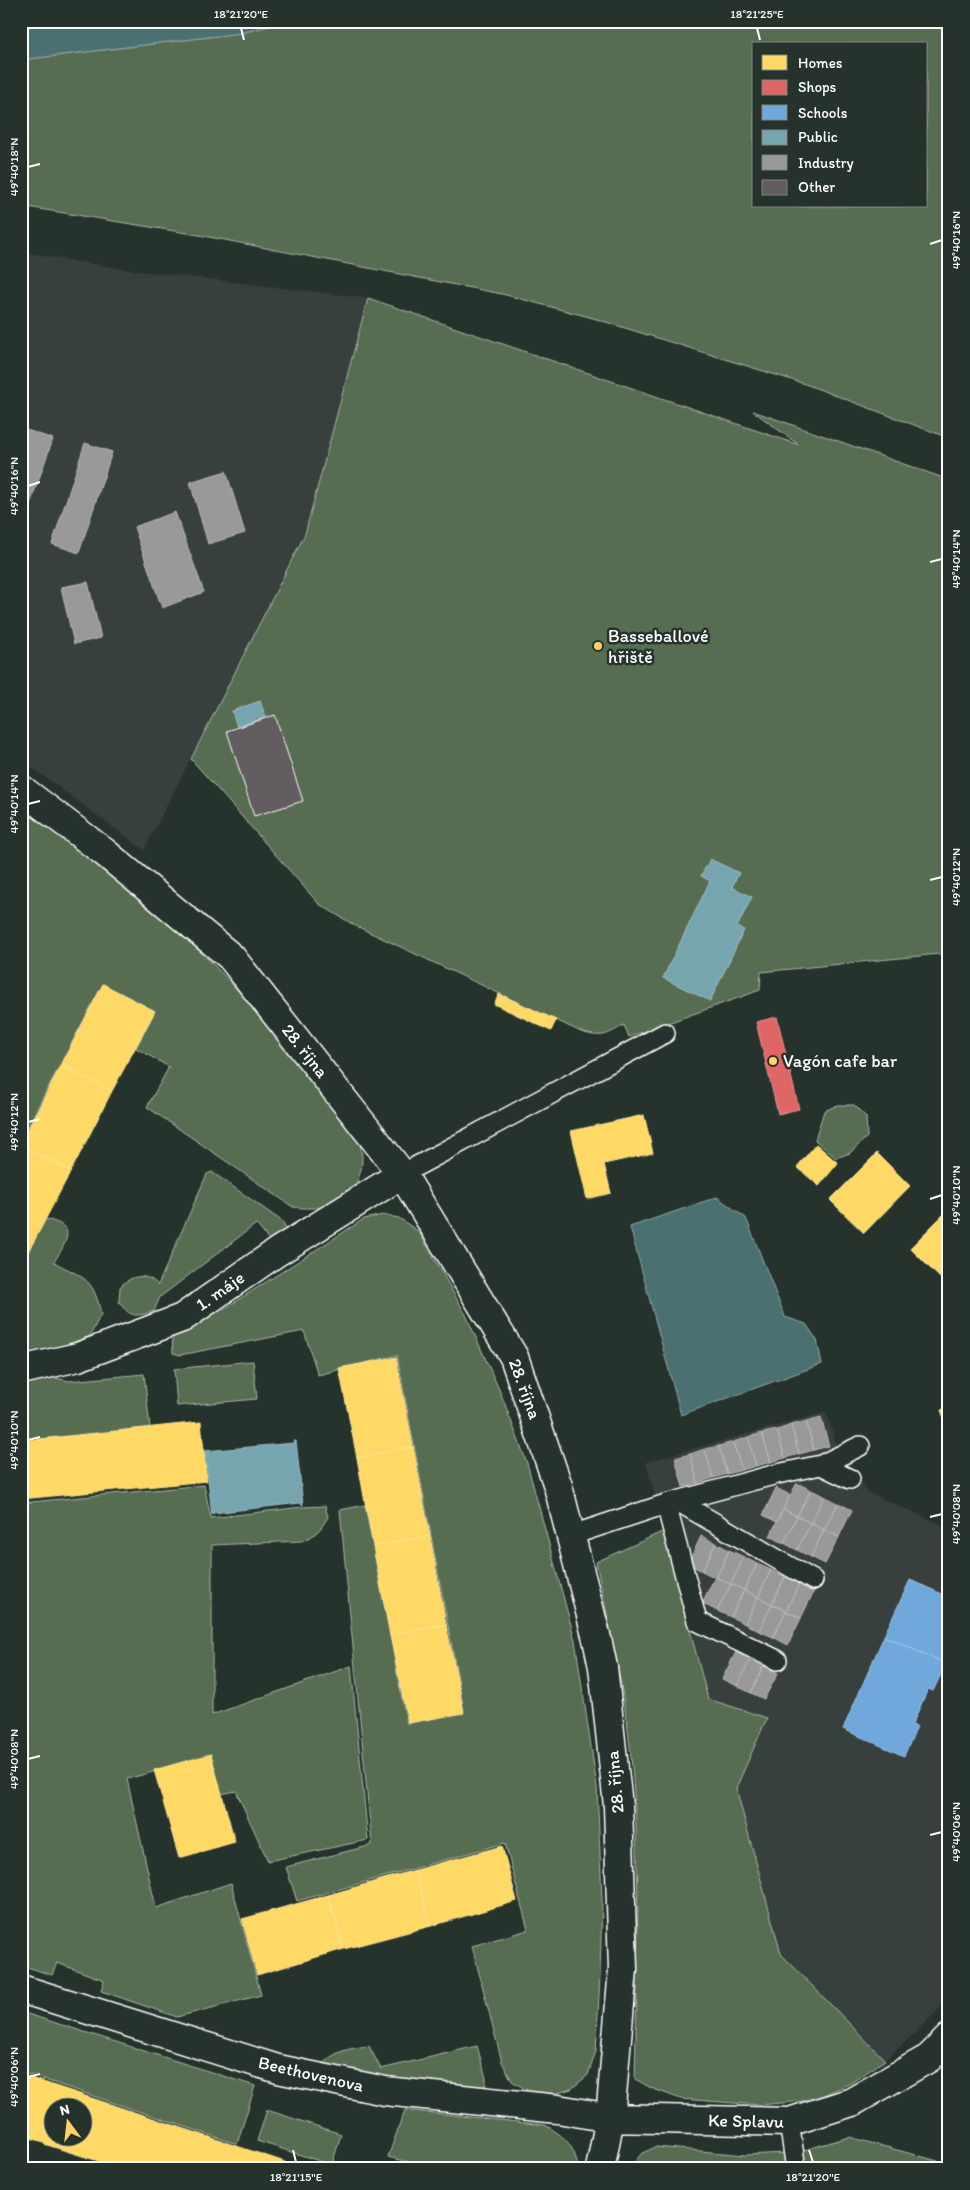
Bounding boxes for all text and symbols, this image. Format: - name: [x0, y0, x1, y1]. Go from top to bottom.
- text: 18°21'20"E: [214, 7, 269, 21]
- text: 18°21'25"E: [730, 7, 784, 21]
- legend: [752, 42, 928, 208]
- text: Homes: [798, 54, 843, 72]
- text: Shops: [798, 78, 837, 96]
- text: Schools: [798, 104, 848, 122]
- text: Public: [798, 128, 838, 146]
- text: 49°40'18"N: [7, 138, 21, 196]
- text: Industry: [798, 154, 854, 172]
- text: Other: [798, 178, 835, 196]
- text: 49°40'16"N: [949, 211, 963, 269]
- text: 49°40'16"N: [7, 457, 21, 515]
- text: 49°40'14"N: [949, 529, 963, 589]
- place label: Basseballové hřiště: [608, 625, 709, 668]
- marker: Basseballové hřiště: [592, 640, 604, 652]
- text: 49°40'14"N: [7, 774, 21, 834]
- text: 49°40'12"N: [949, 848, 963, 906]
- street label: 28. října: [277, 1019, 333, 1083]
- place label: Vagón cafe bar: [783, 1050, 898, 1072]
- marker: Vagón cafe bar: [767, 1055, 779, 1067]
- text: 49°40'12"N: [7, 1093, 21, 1151]
- text: 49°40'10"N: [949, 1165, 963, 1225]
- street label: 1. máje: [191, 1266, 249, 1316]
- street label: 28. října: [504, 1356, 546, 1423]
- text: 49°40'10"N: [7, 1410, 21, 1470]
- text: 49°40'08"N: [949, 1484, 963, 1544]
- text: 49°40'08"N: [7, 1729, 21, 1789]
- street label: 28. října: [601, 1749, 629, 1814]
- text: 49°40'06"N: [949, 1802, 963, 1862]
- text: 49°40'06"N: [7, 2047, 21, 2107]
- street label: Beethovenova: [256, 2051, 367, 2097]
- north arrow: [42, 2098, 92, 2148]
- text: N: [58, 2100, 72, 2119]
- street label: Ke Splavu: [708, 2109, 784, 2133]
- text: 18°21'15"E: [270, 2170, 323, 2184]
- text: 18°21'20"E: [786, 2170, 841, 2184]

